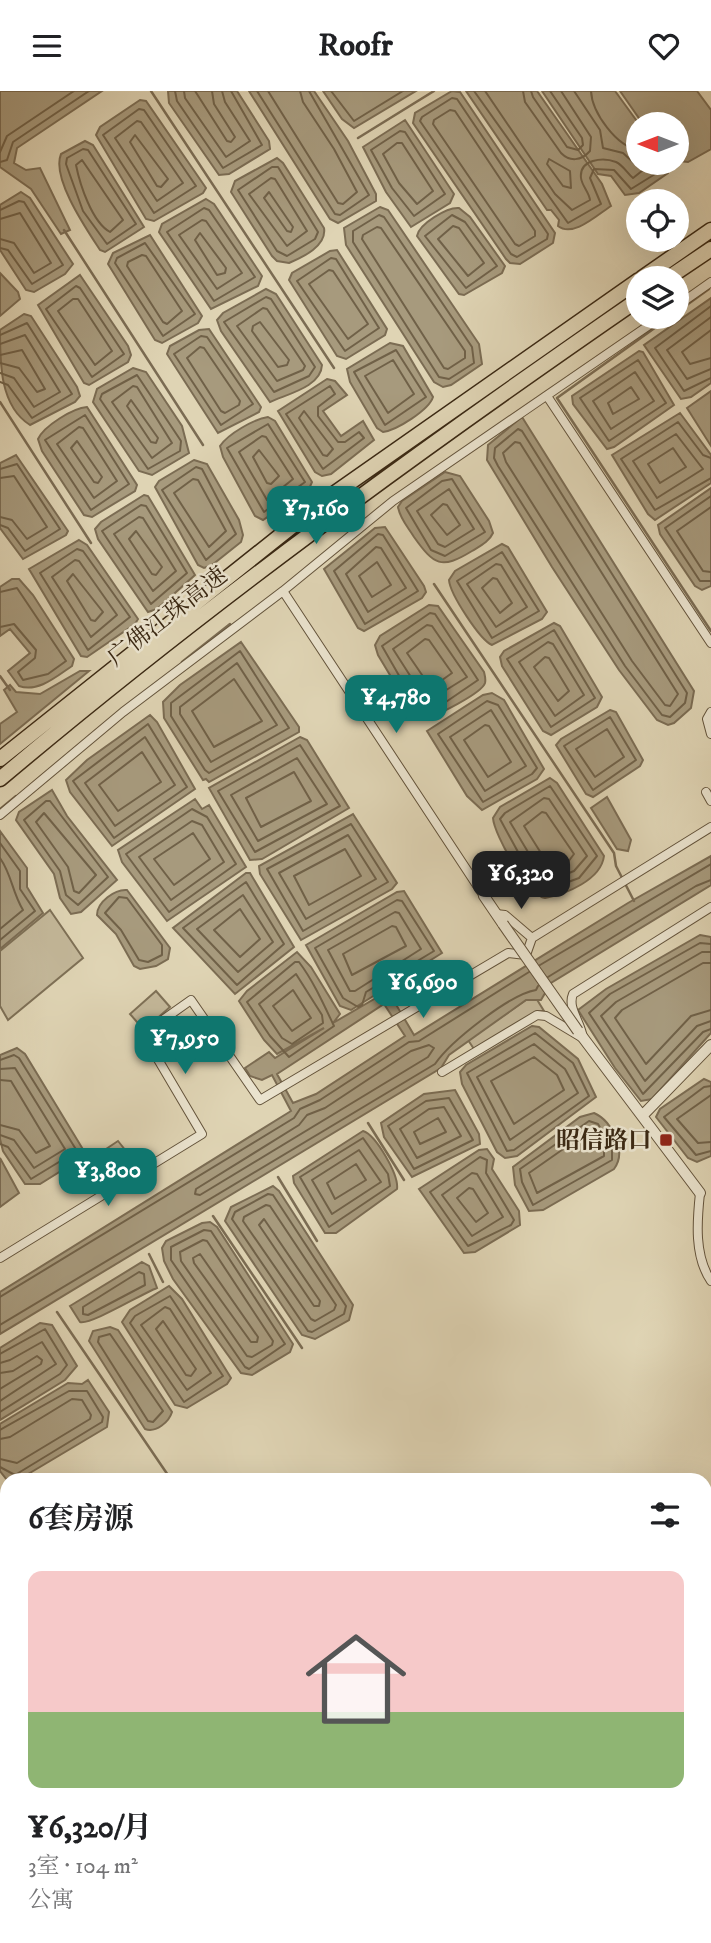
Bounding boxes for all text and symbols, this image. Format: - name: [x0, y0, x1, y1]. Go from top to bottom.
- text: Roofr: [318, 26, 393, 66]
- icon: menu: [28, 27, 66, 65]
- icon: heart: [645, 27, 683, 65]
- north arrow: [626, 112, 690, 175]
- map controls: [626, 112, 689, 329]
- button: locate: [626, 189, 689, 252]
- button: layers: [626, 266, 689, 329]
- pin: ¥7,160: [259, 487, 373, 546]
- text: ¥7,160: [283, 494, 349, 523]
- street label: 广佛江珠高速: [102, 561, 234, 673]
- pin: ¥4,780: [339, 675, 453, 735]
- text: ¥4,780: [361, 683, 431, 712]
- pin: ¥6,320: [464, 851, 578, 911]
- text: ¥6,320: [488, 859, 554, 888]
- pin: ¥6,690: [366, 961, 480, 1020]
- text: ¥6,690: [388, 968, 458, 997]
- pin: ¥7,950: [128, 1017, 242, 1076]
- text: ¥7,950: [151, 1024, 219, 1053]
- place label: 昭信路口: [556, 1126, 652, 1156]
- marker: 昭信路口: [658, 1132, 674, 1148]
- pin: ¥3,800: [51, 1149, 165, 1208]
- text: ¥3,800: [75, 1156, 141, 1185]
- icon: filters: [646, 1496, 684, 1534]
- text: 6套房源: [28, 1501, 134, 1538]
- icon: home: [293, 1616, 419, 1742]
- text: ¥6,320/月: [28, 1810, 152, 1847]
- text: 3室 · 104 m²: [28, 1852, 138, 1881]
- text: 公寓: [28, 1886, 74, 1915]

